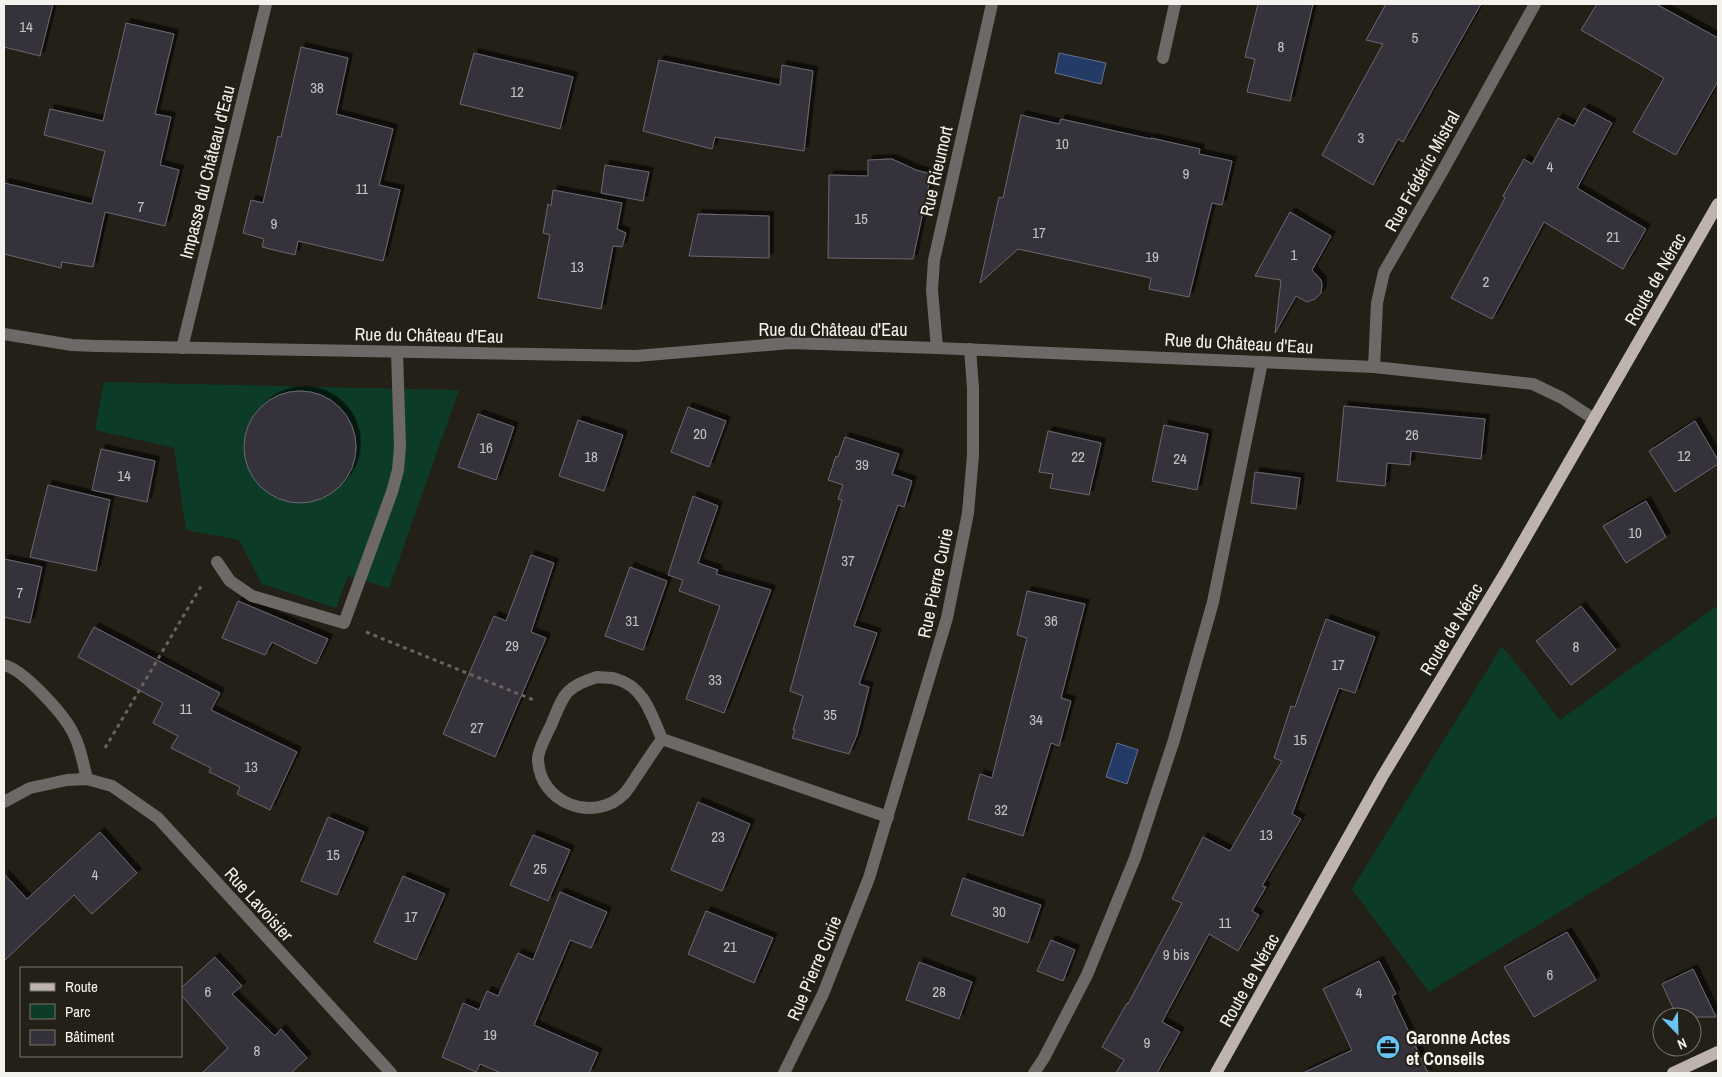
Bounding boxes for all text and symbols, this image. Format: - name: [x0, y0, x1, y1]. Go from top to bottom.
- house number: 14: [19, 16, 33, 37]
- house number: 5: [1412, 27, 1419, 48]
- house number: 8: [1278, 36, 1285, 57]
- house number: 38: [310, 77, 324, 98]
- house number: 12: [510, 81, 524, 102]
- street label: Impasse du Château d'Eau: [173, 83, 241, 261]
- street label: Rue Frédéric Mistral: [1378, 106, 1466, 236]
- street label: Rue Rieumort: [913, 123, 959, 219]
- house number: 3: [1358, 127, 1365, 148]
- house number: 10: [1055, 133, 1069, 154]
- house number: 4: [1547, 156, 1554, 177]
- house number: 9: [1183, 163, 1190, 184]
- house number: 11: [356, 178, 369, 199]
- house number: 7: [138, 196, 145, 217]
- house number: 15: [854, 208, 868, 229]
- house number: 9: [271, 213, 278, 234]
- house number: 17: [1032, 222, 1046, 243]
- house number: 21: [1606, 226, 1620, 247]
- street label: Route de Nérac: [1618, 228, 1692, 330]
- house number: 1: [1291, 244, 1298, 265]
- house number: 19: [1145, 246, 1159, 267]
- house number: 13: [570, 256, 584, 277]
- house number: 2: [1483, 271, 1490, 292]
- street label: Rue du Château d'Eau: [759, 317, 907, 342]
- street label: Rue du Château d'Eau: [354, 321, 504, 349]
- street label: Rue du Château d'Eau: [1164, 327, 1314, 359]
- house number: 20: [693, 423, 707, 444]
- house number: 26: [1405, 424, 1419, 445]
- house number: 16: [479, 437, 493, 458]
- house number: 12: [1677, 445, 1691, 466]
- house number: 18: [584, 446, 598, 467]
- house number: 22: [1071, 446, 1085, 467]
- house number: 24: [1173, 448, 1187, 469]
- house number: 39: [855, 454, 869, 475]
- house number: 14: [117, 465, 131, 486]
- house number: 10: [1628, 522, 1642, 543]
- street label: Rue Pierre Curie: [911, 526, 959, 640]
- house number: 37: [841, 550, 855, 571]
- street label: Route de Nérac: [1414, 578, 1488, 680]
- house number: 7: [17, 582, 24, 603]
- house number: 31: [625, 610, 639, 631]
- house number: 36: [1044, 610, 1058, 631]
- house number: 29: [505, 635, 519, 656]
- house number: 8: [1573, 636, 1580, 657]
- house number: 17: [1331, 654, 1345, 675]
- house number: 33: [708, 669, 722, 690]
- house number: 11: [180, 698, 193, 719]
- house number: 35: [823, 704, 837, 725]
- house number: 34: [1029, 709, 1043, 730]
- house number: 27: [470, 717, 484, 738]
- house number: 15: [1293, 729, 1307, 750]
- house number: 13: [244, 756, 258, 777]
- house number: 32: [994, 799, 1008, 820]
- house number: 13: [1259, 824, 1273, 845]
- house number: 23: [711, 826, 725, 847]
- house number: 15: [326, 844, 340, 865]
- house number: 25: [533, 858, 547, 879]
- street label: Rue Lavoisier: [219, 861, 299, 947]
- house number: 4: [92, 864, 99, 885]
- house number: 30: [992, 901, 1006, 922]
- house number: 17: [404, 906, 418, 927]
- street label: Rue Pierre Curie: [781, 912, 847, 1024]
- house number: 11: [1219, 912, 1232, 933]
- street label: Route de Nérac: [1213, 929, 1285, 1031]
- house number: 21: [723, 936, 737, 957]
- house number: 9 bis: [1163, 944, 1189, 965]
- house number: 6: [1547, 964, 1554, 985]
- legend: [20, 967, 182, 1057]
- text: Route: [65, 976, 98, 997]
- house number: 6: [205, 981, 212, 1002]
- house number: 28: [932, 981, 946, 1002]
- house number: 4: [1356, 982, 1363, 1003]
- text: Parc: [65, 1001, 90, 1022]
- north arrow: [1652, 1007, 1702, 1057]
- house number: 19: [483, 1024, 497, 1045]
- place label: Garonne Actes et Conseils: [1406, 1025, 1510, 1071]
- text: Bâtiment: [65, 1026, 115, 1047]
- house number: 9: [1144, 1032, 1151, 1053]
- office icon: Garonne Actes et Conseils: [1375, 1034, 1401, 1060]
- text: N: [1675, 1034, 1689, 1054]
- house number: 8: [254, 1040, 261, 1061]

